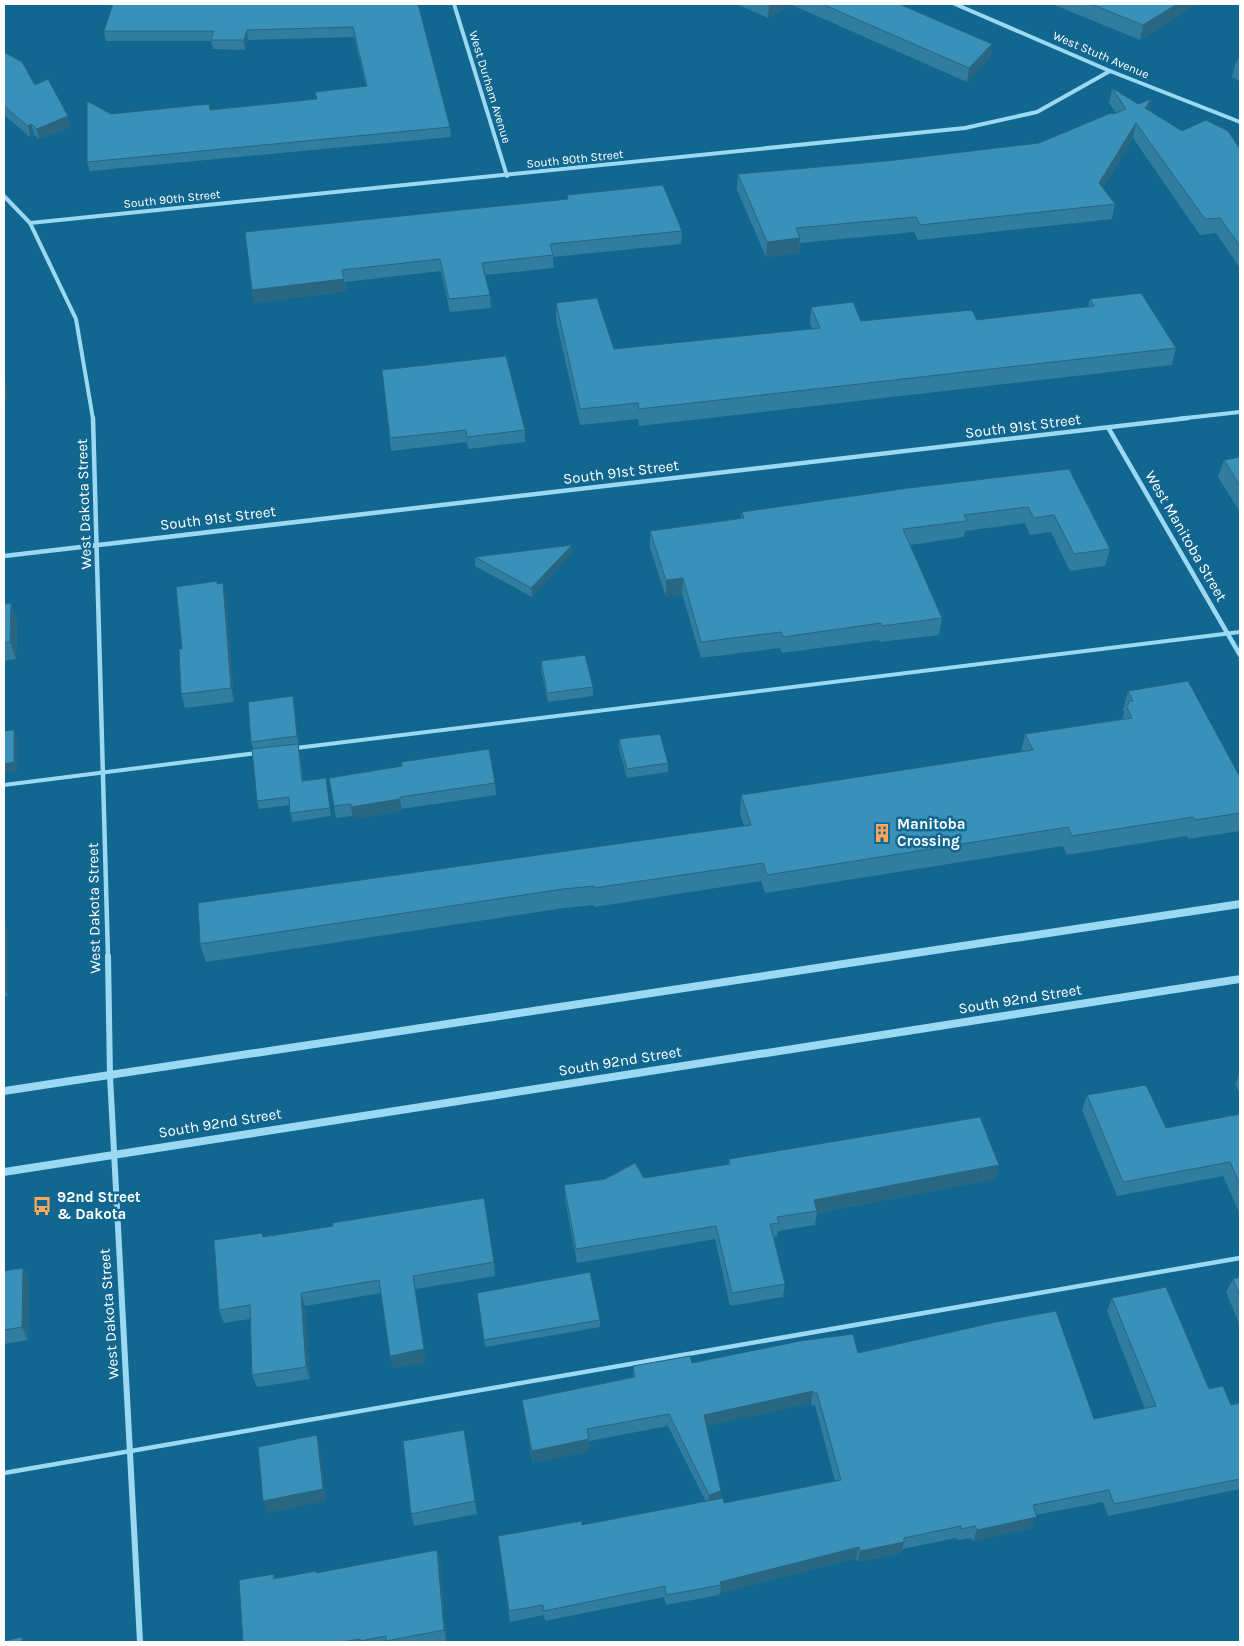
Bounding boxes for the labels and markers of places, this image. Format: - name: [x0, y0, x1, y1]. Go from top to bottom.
- place label: Manitoba Crossing: [897, 815, 966, 850]
- building icon: Manitoba Crossing: [871, 822, 893, 844]
- place label: 92nd Street & Dakota: [57, 1188, 141, 1223]
- bus stop icon: 92nd Street & Dakota: [31, 1195, 53, 1217]

